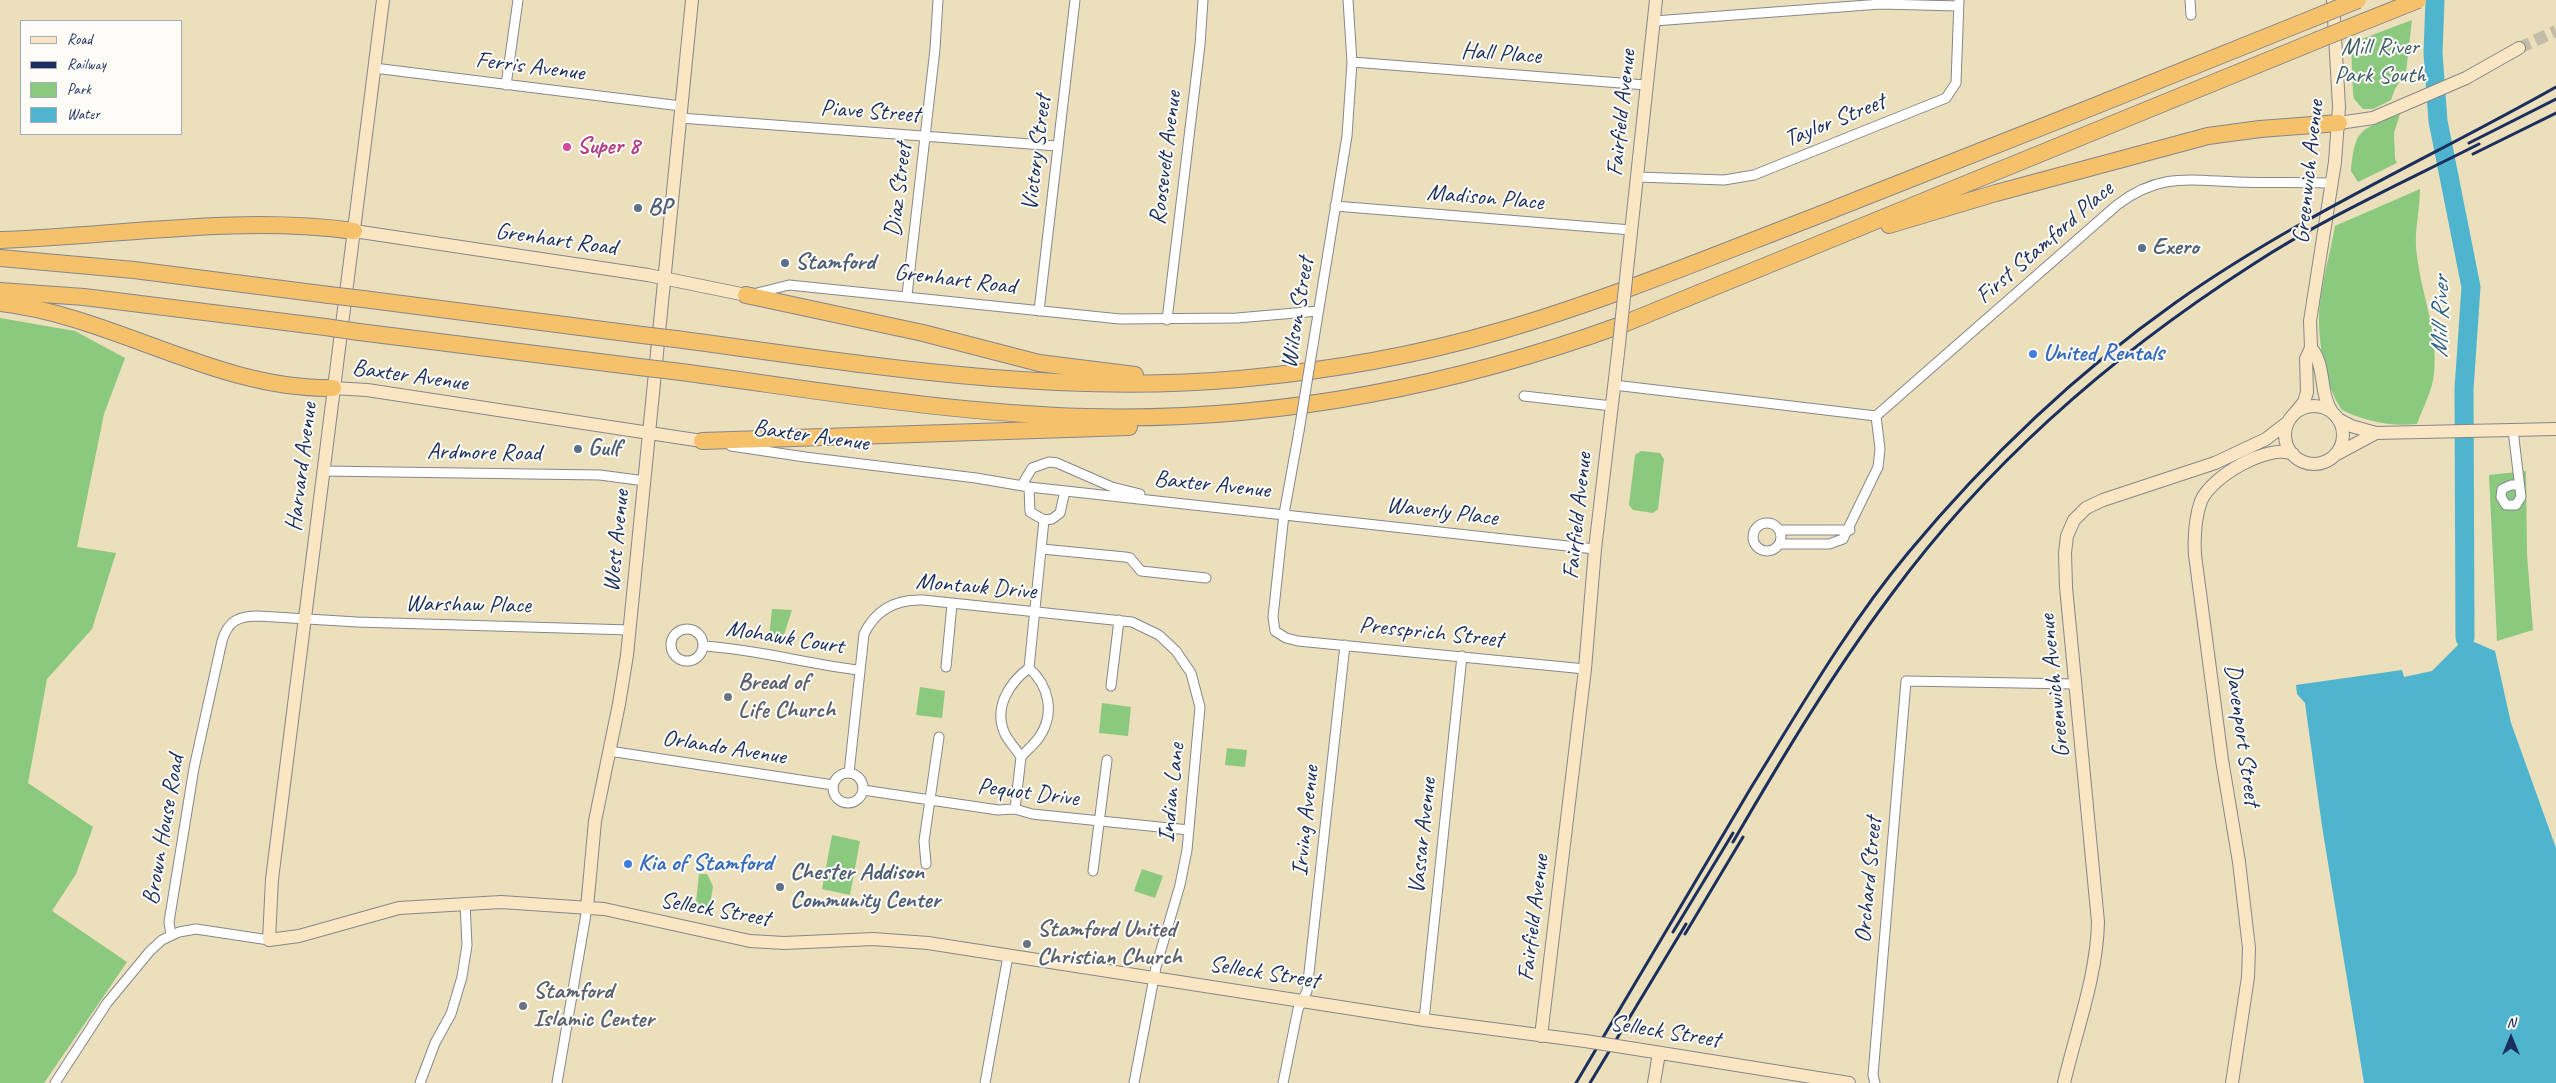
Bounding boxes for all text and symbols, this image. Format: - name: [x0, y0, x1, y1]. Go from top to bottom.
- legend: [20, 20, 182, 135]
- text: Road: [67, 30, 92, 49]
- park label: Mill River Park South: [2334, 34, 2426, 90]
- street label: Hall Place: [1460, 37, 1542, 71]
- street label: Ferris Avenue: [474, 46, 586, 88]
- street label: Fairfield Avenue: [1601, 48, 1643, 178]
- text: Railway: [67, 55, 106, 74]
- text: Park: [67, 80, 91, 99]
- street label: Taylor Street: [1780, 88, 1890, 154]
- street label: Roosevelt Avenue: [1144, 90, 1188, 226]
- street label: Piave Street: [819, 94, 921, 130]
- street label: Victory Street: [1016, 94, 1058, 212]
- street label: Greenwich Avenue: [2287, 99, 2331, 245]
- text: Water: [67, 105, 100, 124]
- place label: Super 8: [577, 133, 640, 161]
- marker: Super 8: [561, 141, 573, 153]
- street label: Diaz Street: [879, 142, 919, 238]
- street label: First Stamford Place: [1970, 175, 2120, 311]
- street label: Madison Place: [1425, 179, 1545, 217]
- place label: BP: [648, 194, 672, 222]
- marker: BP: [632, 202, 644, 214]
- street label: Grenhart Road: [494, 217, 618, 263]
- place label: Exero: [2152, 234, 2199, 262]
- marker: Exero: [2136, 242, 2148, 254]
- place label: Stamford: [795, 249, 875, 277]
- street label: Wilson Street: [1275, 255, 1321, 371]
- marker: Stamford: [779, 257, 791, 269]
- street label: Grenhart Road: [893, 258, 1017, 302]
- water label: Mill River: [2425, 276, 2457, 358]
- place label: United Rentals: [2043, 340, 2164, 368]
- marker: United Rentals: [2027, 348, 2039, 360]
- street label: Baxter Avenue: [350, 354, 470, 398]
- street label: Harvard Avenue: [280, 401, 324, 533]
- street label: Baxter Avenue: [751, 414, 871, 458]
- place label: Gulf: [588, 435, 620, 463]
- street label: Ardmore Road: [427, 438, 541, 468]
- marker: Gulf: [572, 443, 584, 455]
- street label: Fairfield Avenue: [1557, 451, 1599, 581]
- street label: Baxter Avenue: [1153, 465, 1271, 505]
- street label: West Avenue: [597, 489, 637, 593]
- street label: Waverly Place: [1385, 491, 1499, 533]
- street label: Montauk Drive: [915, 567, 1037, 607]
- street label: Warshaw Place: [405, 590, 531, 620]
- street label: Pressprich Street: [1358, 611, 1504, 655]
- street label: Greenwich Avenue: [2033, 613, 2077, 759]
- street label: Mohawk Court: [724, 614, 846, 662]
- street label: Davenport Street: [2218, 662, 2266, 808]
- place label: Bread of Life Church: [738, 669, 835, 725]
- marker: Bread of Life Church: [722, 691, 734, 703]
- street label: Orlando Avenue: [660, 724, 788, 772]
- street label: Indian Lane: [1152, 742, 1192, 844]
- street label: Brown House Road: [137, 753, 191, 907]
- street label: Irving Avenue: [1286, 764, 1326, 878]
- street label: Pequot Drive: [976, 773, 1080, 813]
- street label: Vassar Avenue: [1403, 776, 1443, 896]
- street label: Orchard Street: [1849, 816, 1889, 944]
- place label: Kia of Stamford: [638, 850, 772, 878]
- street label: Fairfield Avenue: [1512, 853, 1556, 983]
- marker: Kia of Stamford: [622, 858, 634, 870]
- place label: Chester Addison Community Center: [790, 859, 940, 915]
- marker: Chester Addison Community Center: [774, 881, 786, 893]
- street label: Selleck Street: [658, 886, 772, 934]
- place label: Stamford United Christian Church: [1037, 916, 1182, 972]
- marker: Stamford United Christian Church: [1021, 938, 1033, 950]
- street label: Selleck Street: [1207, 950, 1321, 996]
- place label: Stamford Islamic Center: [533, 978, 654, 1034]
- marker: Stamford Islamic Center: [517, 1000, 529, 1012]
- street label: Selleck Street: [1608, 1009, 1722, 1055]
- north arrow: [2486, 1013, 2536, 1063]
- text: N: [2507, 1014, 2515, 1031]

